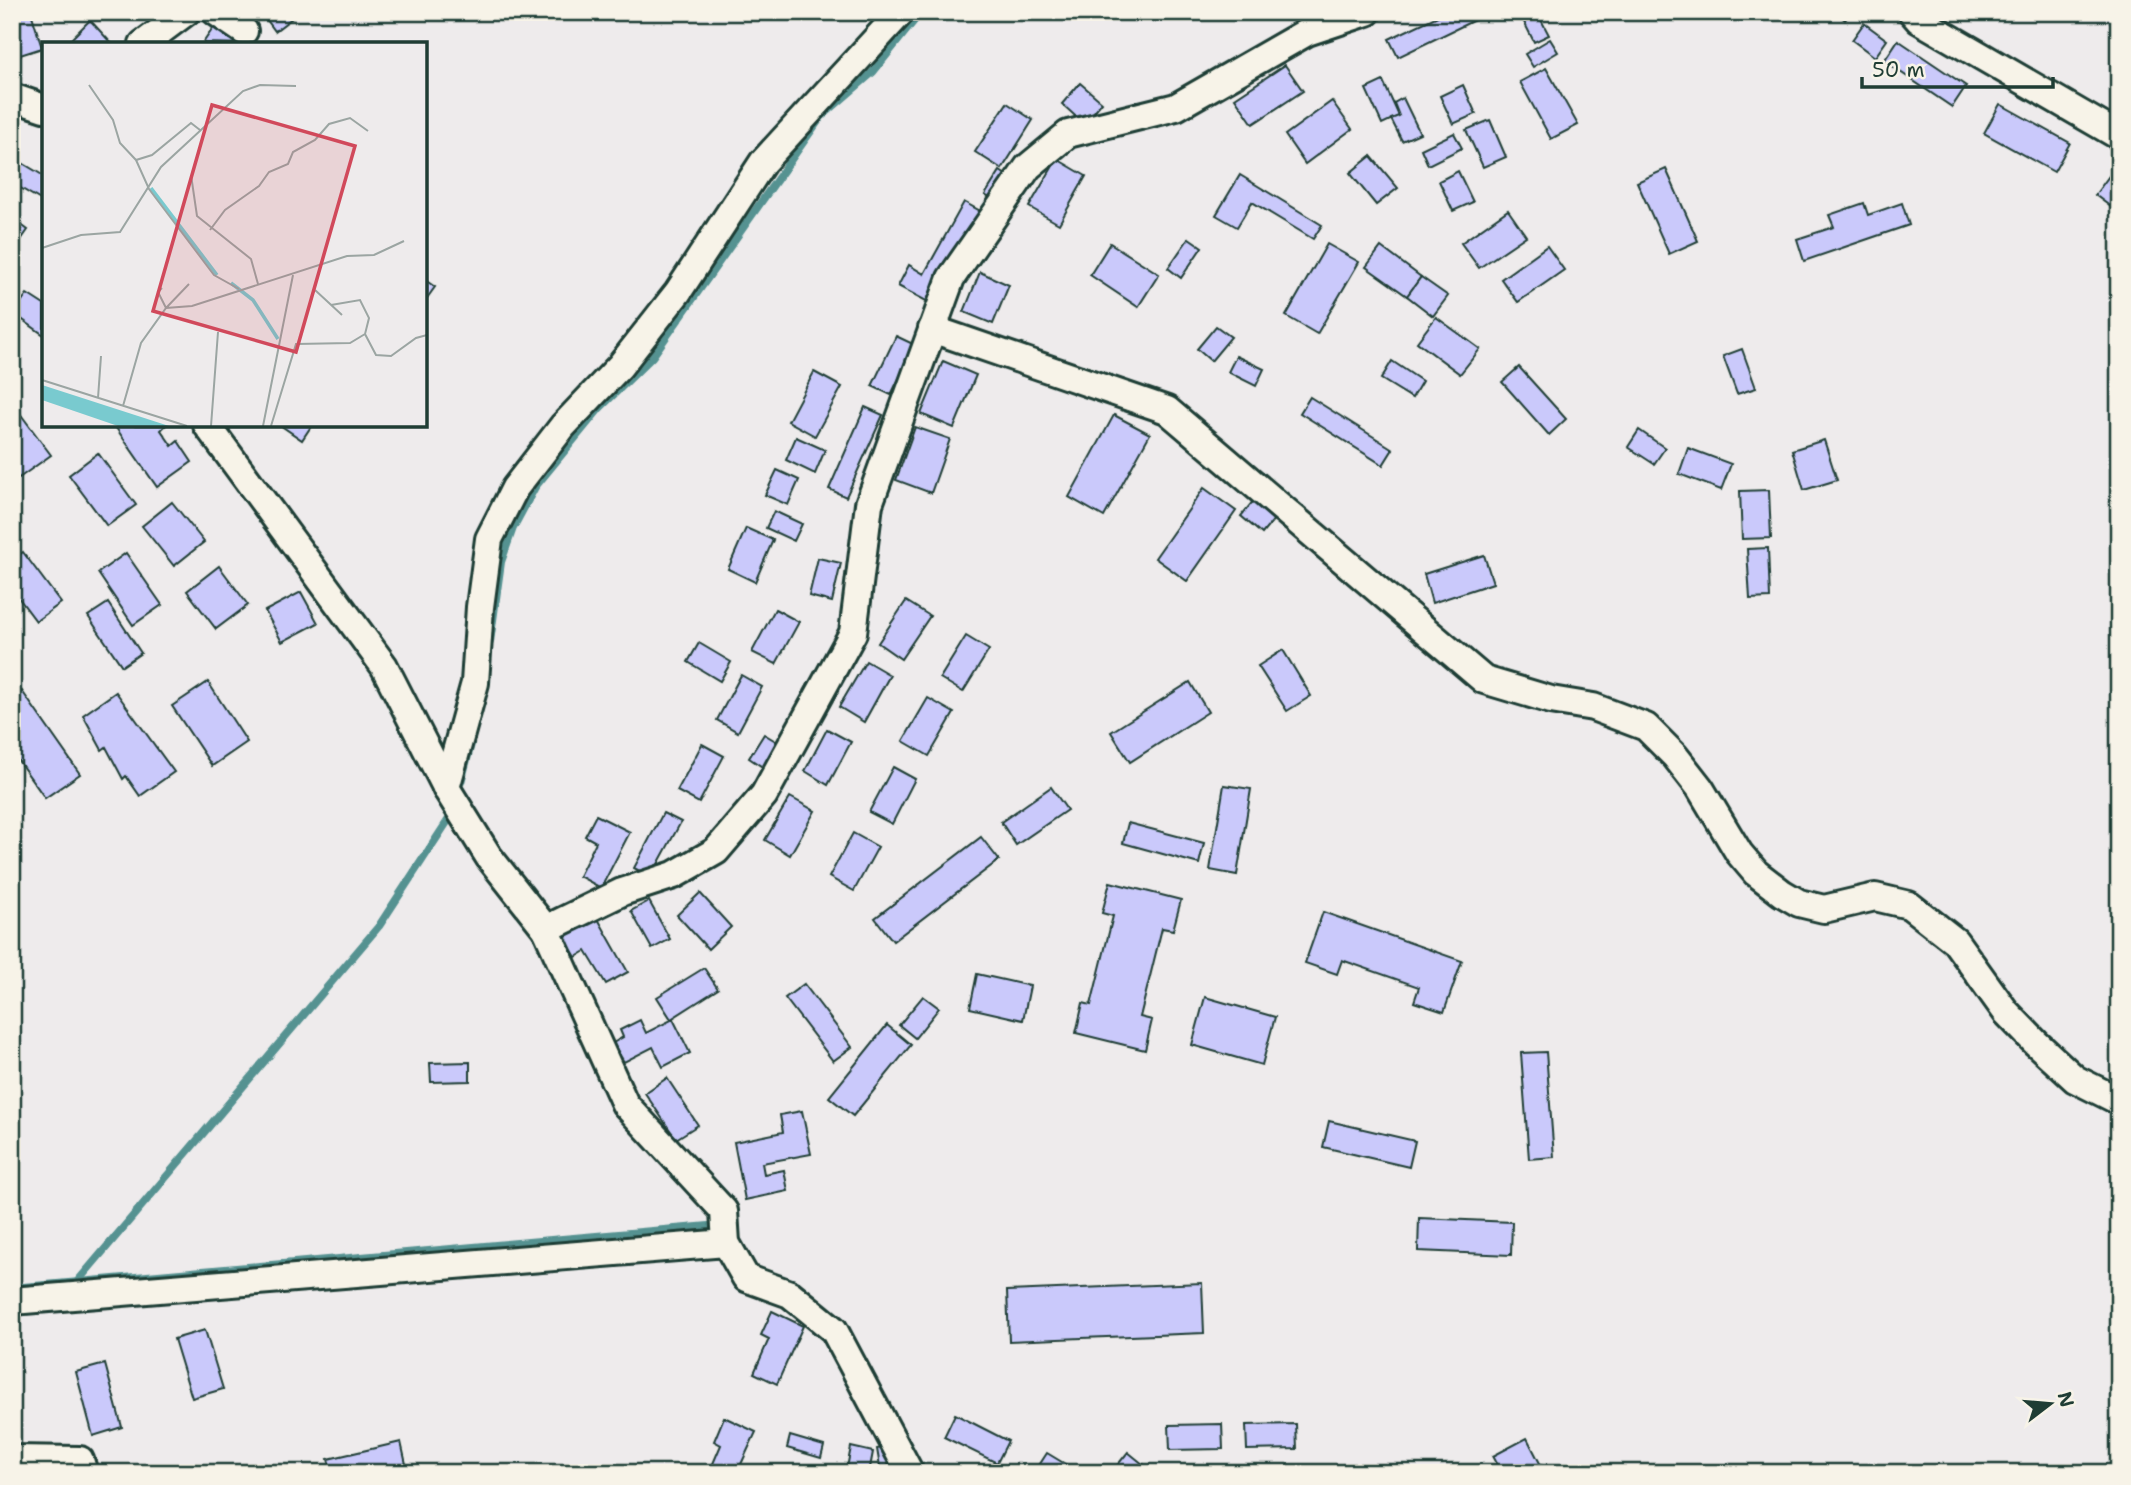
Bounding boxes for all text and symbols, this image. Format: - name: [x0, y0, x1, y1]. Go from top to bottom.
- inset map: [42, 42, 427, 427]
- scale bar: [1862, 46, 2052, 90]
- text: 50 m: [1872, 56, 1925, 84]
- north arrow: [2016, 1370, 2086, 1440]
- text: N: [2052, 1389, 2080, 1410]

